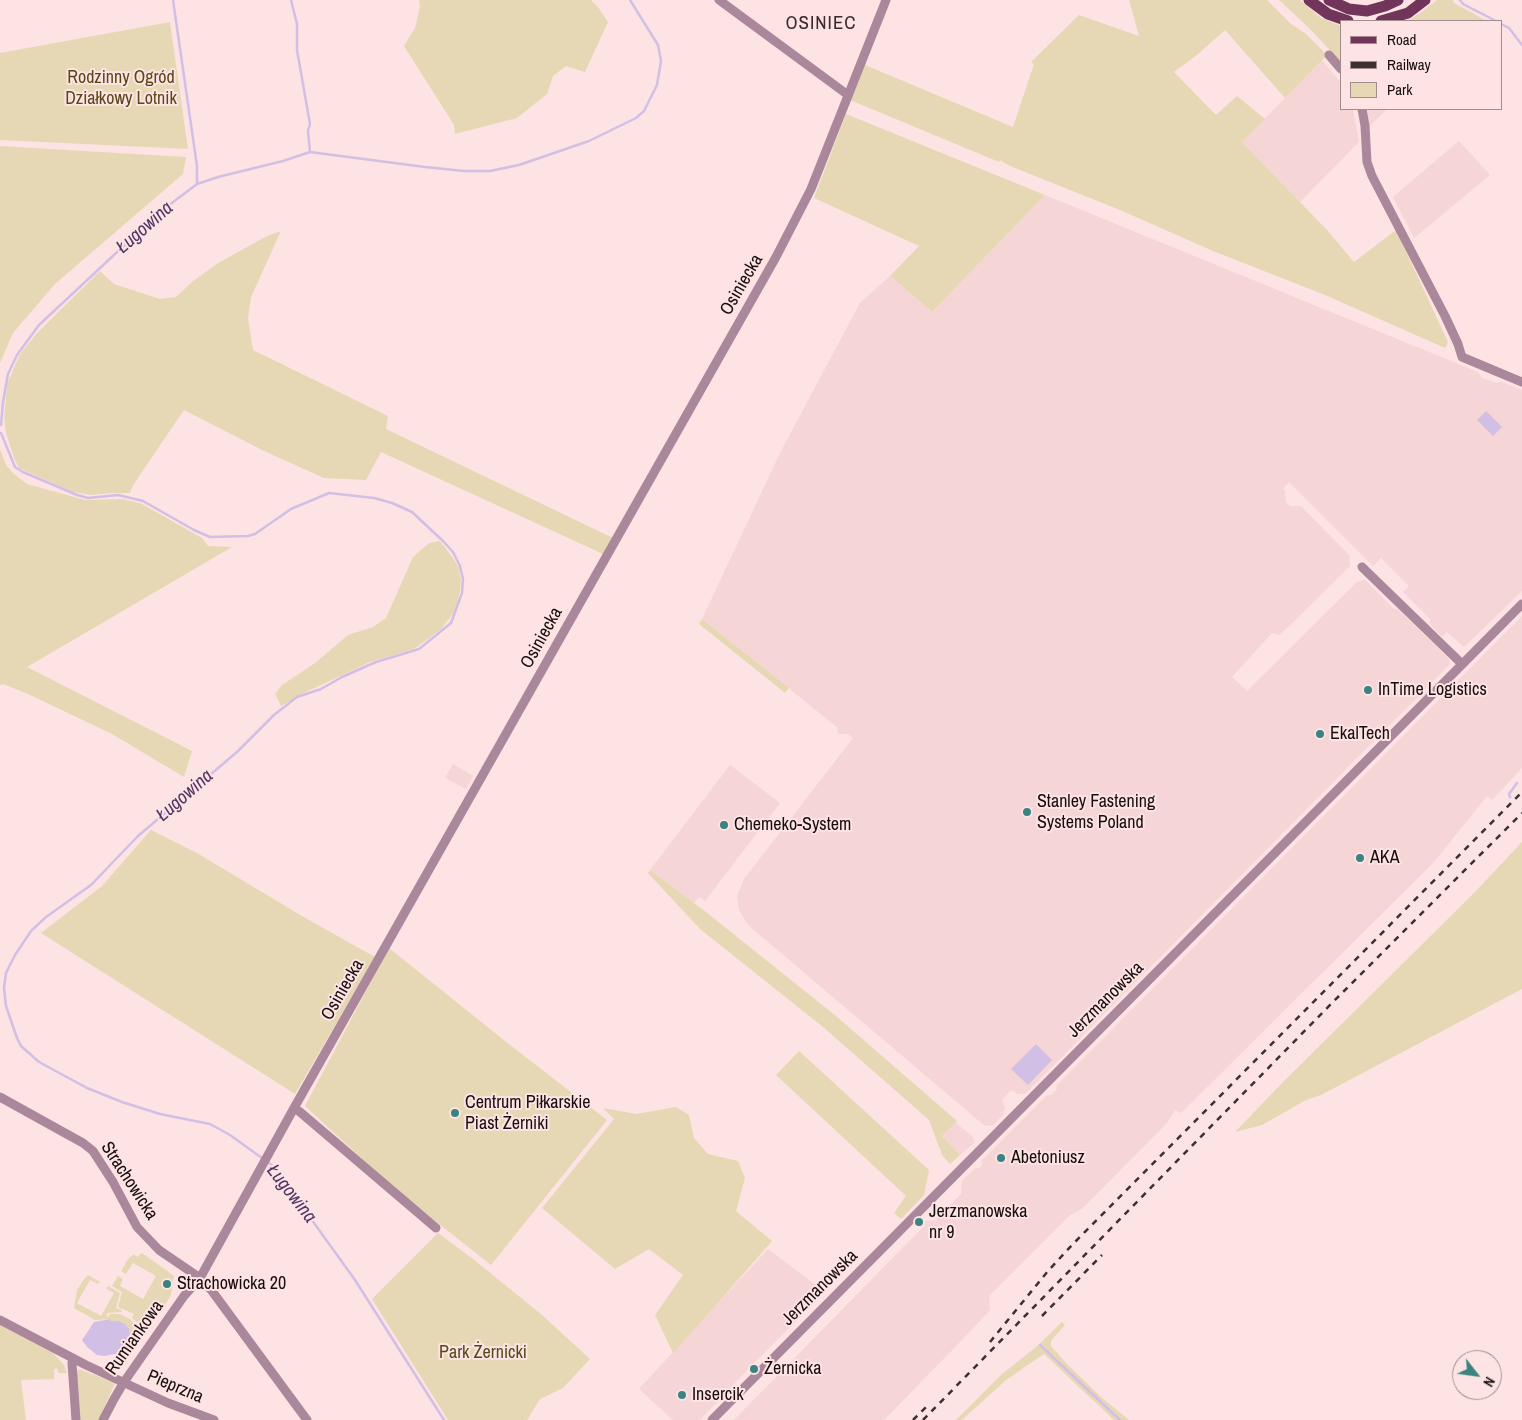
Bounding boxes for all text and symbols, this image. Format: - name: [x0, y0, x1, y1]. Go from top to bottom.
- district label: OSINIEC: [785, 13, 857, 35]
- legend: [1340, 20, 1502, 110]
- text: Road: [1387, 29, 1416, 50]
- text: Railway: [1387, 54, 1431, 75]
- park label: Rodzinny Ogród Działkowy Lotnik: [65, 67, 177, 110]
- text: Park: [1387, 79, 1412, 100]
- water label: Ługowina: [112, 197, 178, 259]
- street label: Osiniecka: [716, 251, 768, 319]
- street label: Osiniecka: [516, 604, 568, 672]
- place label: InTime Logistics: [1378, 679, 1487, 701]
- marker: InTime Logistics: [1362, 684, 1374, 696]
- place label: EkalTech: [1330, 723, 1390, 745]
- marker: EkalTech: [1314, 728, 1326, 740]
- water label: Ługowina: [152, 765, 218, 827]
- place label: Stanley Fastening Systems Poland: [1037, 791, 1155, 834]
- marker: Stanley Fastening Systems Poland: [1021, 806, 1033, 818]
- place label: Chemeko-System: [734, 814, 851, 836]
- marker: Chemeko-System: [718, 819, 730, 831]
- place label: AKA: [1370, 847, 1400, 869]
- marker: AKA: [1354, 852, 1366, 864]
- street label: Osiniecka: [317, 956, 369, 1024]
- street label: Jerzmanowska: [1064, 958, 1148, 1042]
- place label: Centrum Piłkarskie Piast Żerniki: [465, 1092, 590, 1134]
- marker: Centrum Piłkarskie Piast Żerniki: [449, 1107, 461, 1119]
- street label: Strachowicka: [96, 1138, 162, 1224]
- place label: Abetoniusz: [1011, 1147, 1085, 1169]
- marker: Abetoniusz: [995, 1152, 1007, 1164]
- water label: Ługowina: [261, 1160, 321, 1228]
- place label: Jerzmanowska nr 9: [929, 1201, 1027, 1244]
- marker: Jerzmanowska nr 9: [913, 1216, 925, 1228]
- street label: Jerzmanowska: [778, 1246, 862, 1330]
- place label: Strachowicka 20: [177, 1273, 286, 1295]
- marker: Strachowicka 20: [161, 1278, 173, 1290]
- street label: Rumiankowa: [101, 1297, 169, 1379]
- park label: Park Żernicki: [439, 1342, 527, 1364]
- north arrow: [1452, 1350, 1502, 1400]
- place label: Żernicka: [764, 1358, 821, 1380]
- marker: Żernicka: [748, 1363, 760, 1375]
- street label: Pieprzna: [144, 1366, 206, 1408]
- text: N: [1479, 1374, 1499, 1390]
- place label: Insercik: [692, 1384, 744, 1406]
- marker: Insercik: [676, 1389, 688, 1401]

